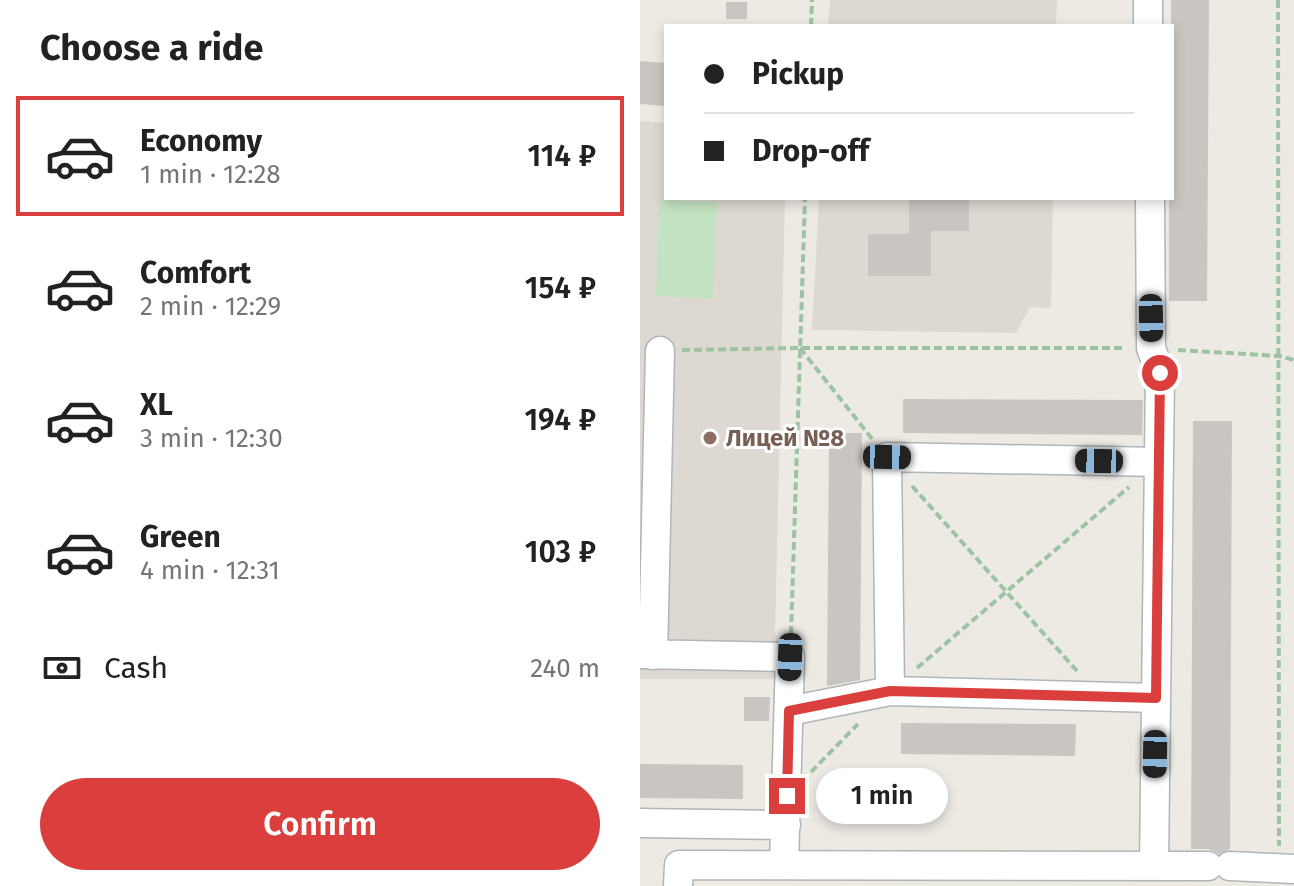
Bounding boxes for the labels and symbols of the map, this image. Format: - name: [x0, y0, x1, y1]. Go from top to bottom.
- car: [1139, 294, 1163, 342]
- route start: [1142, 355, 1178, 391]
- place label: Лицей №8: [726, 424, 844, 452]
- marker: Лицей №8: [701, 429, 719, 447]
- car: [863, 445, 911, 469]
- car: [1075, 449, 1123, 473]
- car: [777, 633, 803, 681]
- car: [1143, 730, 1167, 778]
- callout: 1 min: [815, 768, 947, 824]
- route end: [769, 778, 805, 814]

